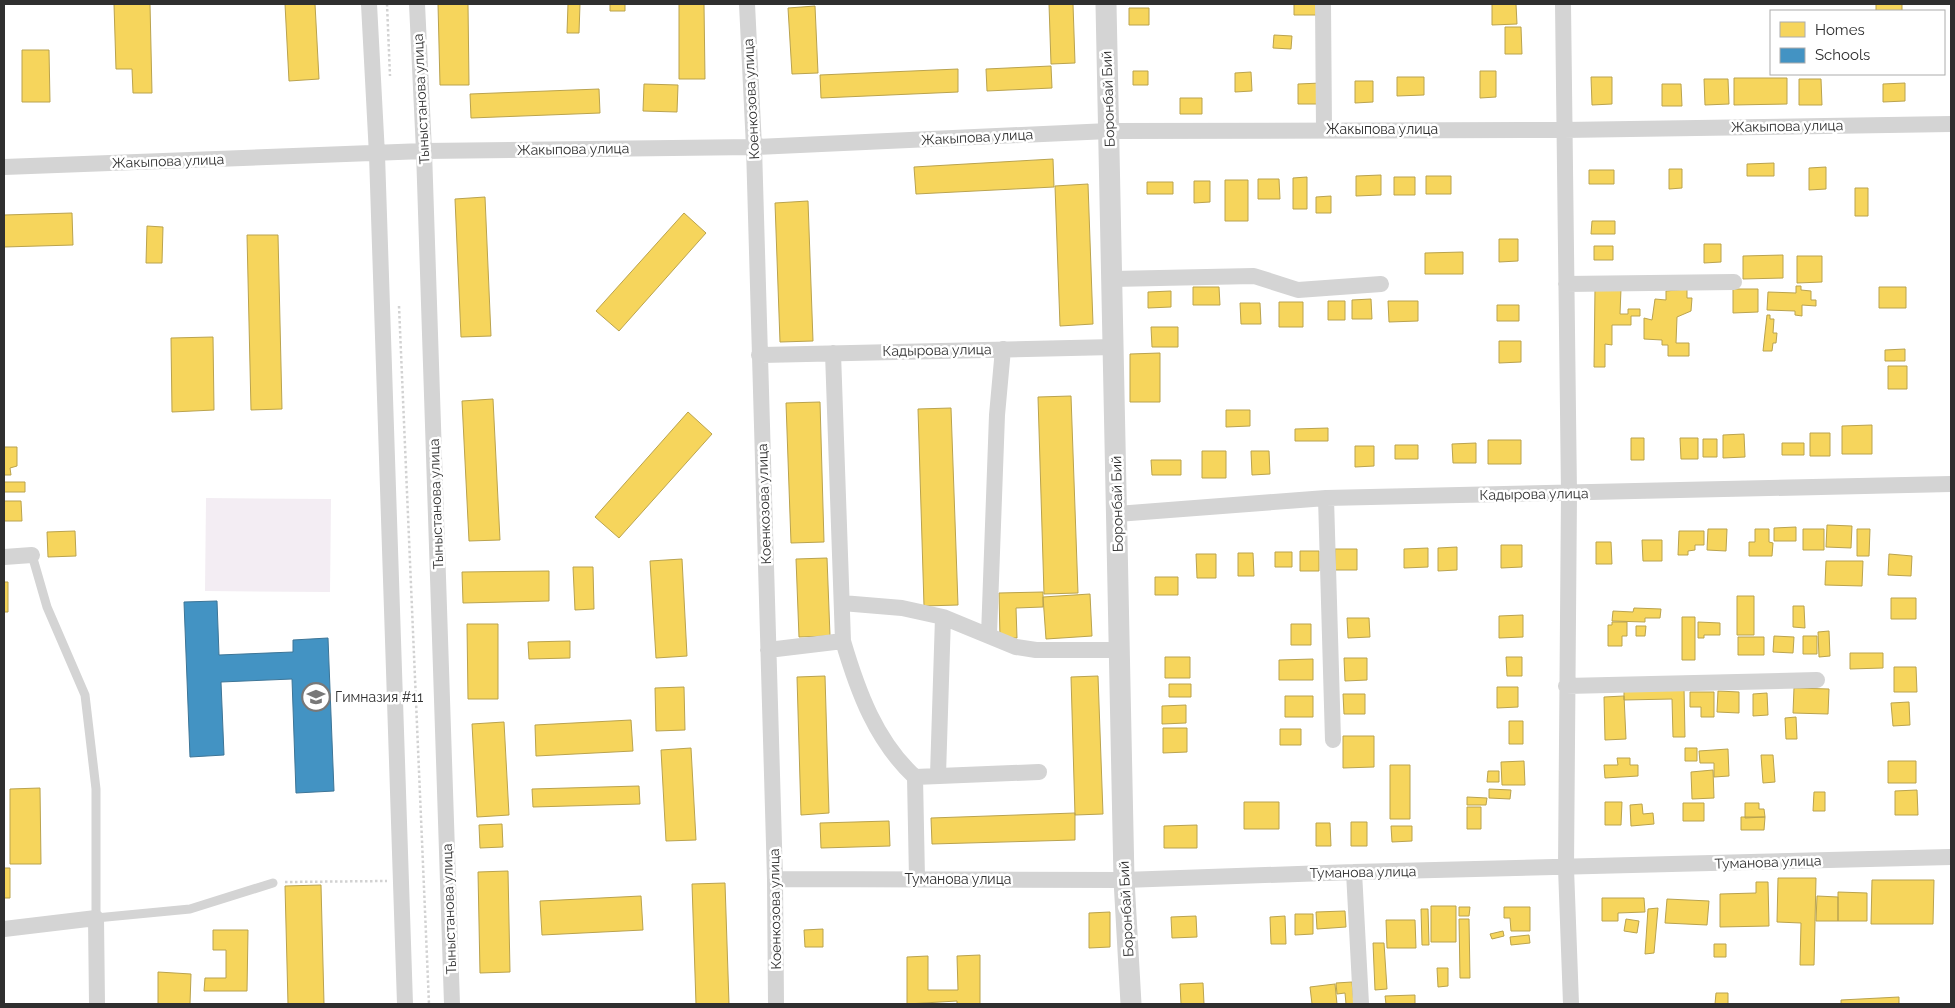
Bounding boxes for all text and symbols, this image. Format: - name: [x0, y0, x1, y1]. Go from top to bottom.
- legend: [1770, 10, 1945, 75]
- text: Homes: [1815, 21, 1865, 39]
- street label: Тыныстанова улица: [410, 33, 432, 165]
- street label: Коенкозова улица: [740, 38, 762, 160]
- text: Schools: [1815, 46, 1870, 64]
- street label: Боронбай Бий: [1098, 51, 1118, 147]
- street label: Жакыпова улица: [1731, 117, 1843, 135]
- street label: Жакыпова улица: [1326, 121, 1438, 137]
- street label: Жакыпова улица: [920, 126, 1034, 148]
- street label: Жакыпова улица: [517, 140, 629, 158]
- street label: Жакыпова улица: [112, 151, 224, 171]
- street label: Кадырова улица: [882, 341, 992, 359]
- street label: Тыныстанова улица: [426, 438, 446, 570]
- street label: Коенкозова улица: [754, 443, 774, 565]
- street label: Боронбай Бий: [1108, 456, 1126, 552]
- street label: Кадырова улица: [1479, 485, 1589, 503]
- school or university icon: Гимназия #11: [301, 682, 331, 712]
- place label: Гимназия #11: [335, 689, 423, 705]
- street label: Тыныстанова улица: [439, 843, 459, 975]
- street label: Коенкозова улица: [766, 848, 784, 970]
- street label: Туманова улица: [1714, 852, 1822, 872]
- street label: Боронбай Бий: [1115, 860, 1137, 958]
- street label: Туманова улица: [1309, 863, 1417, 881]
- street label: Туманова улица: [905, 871, 1011, 887]

